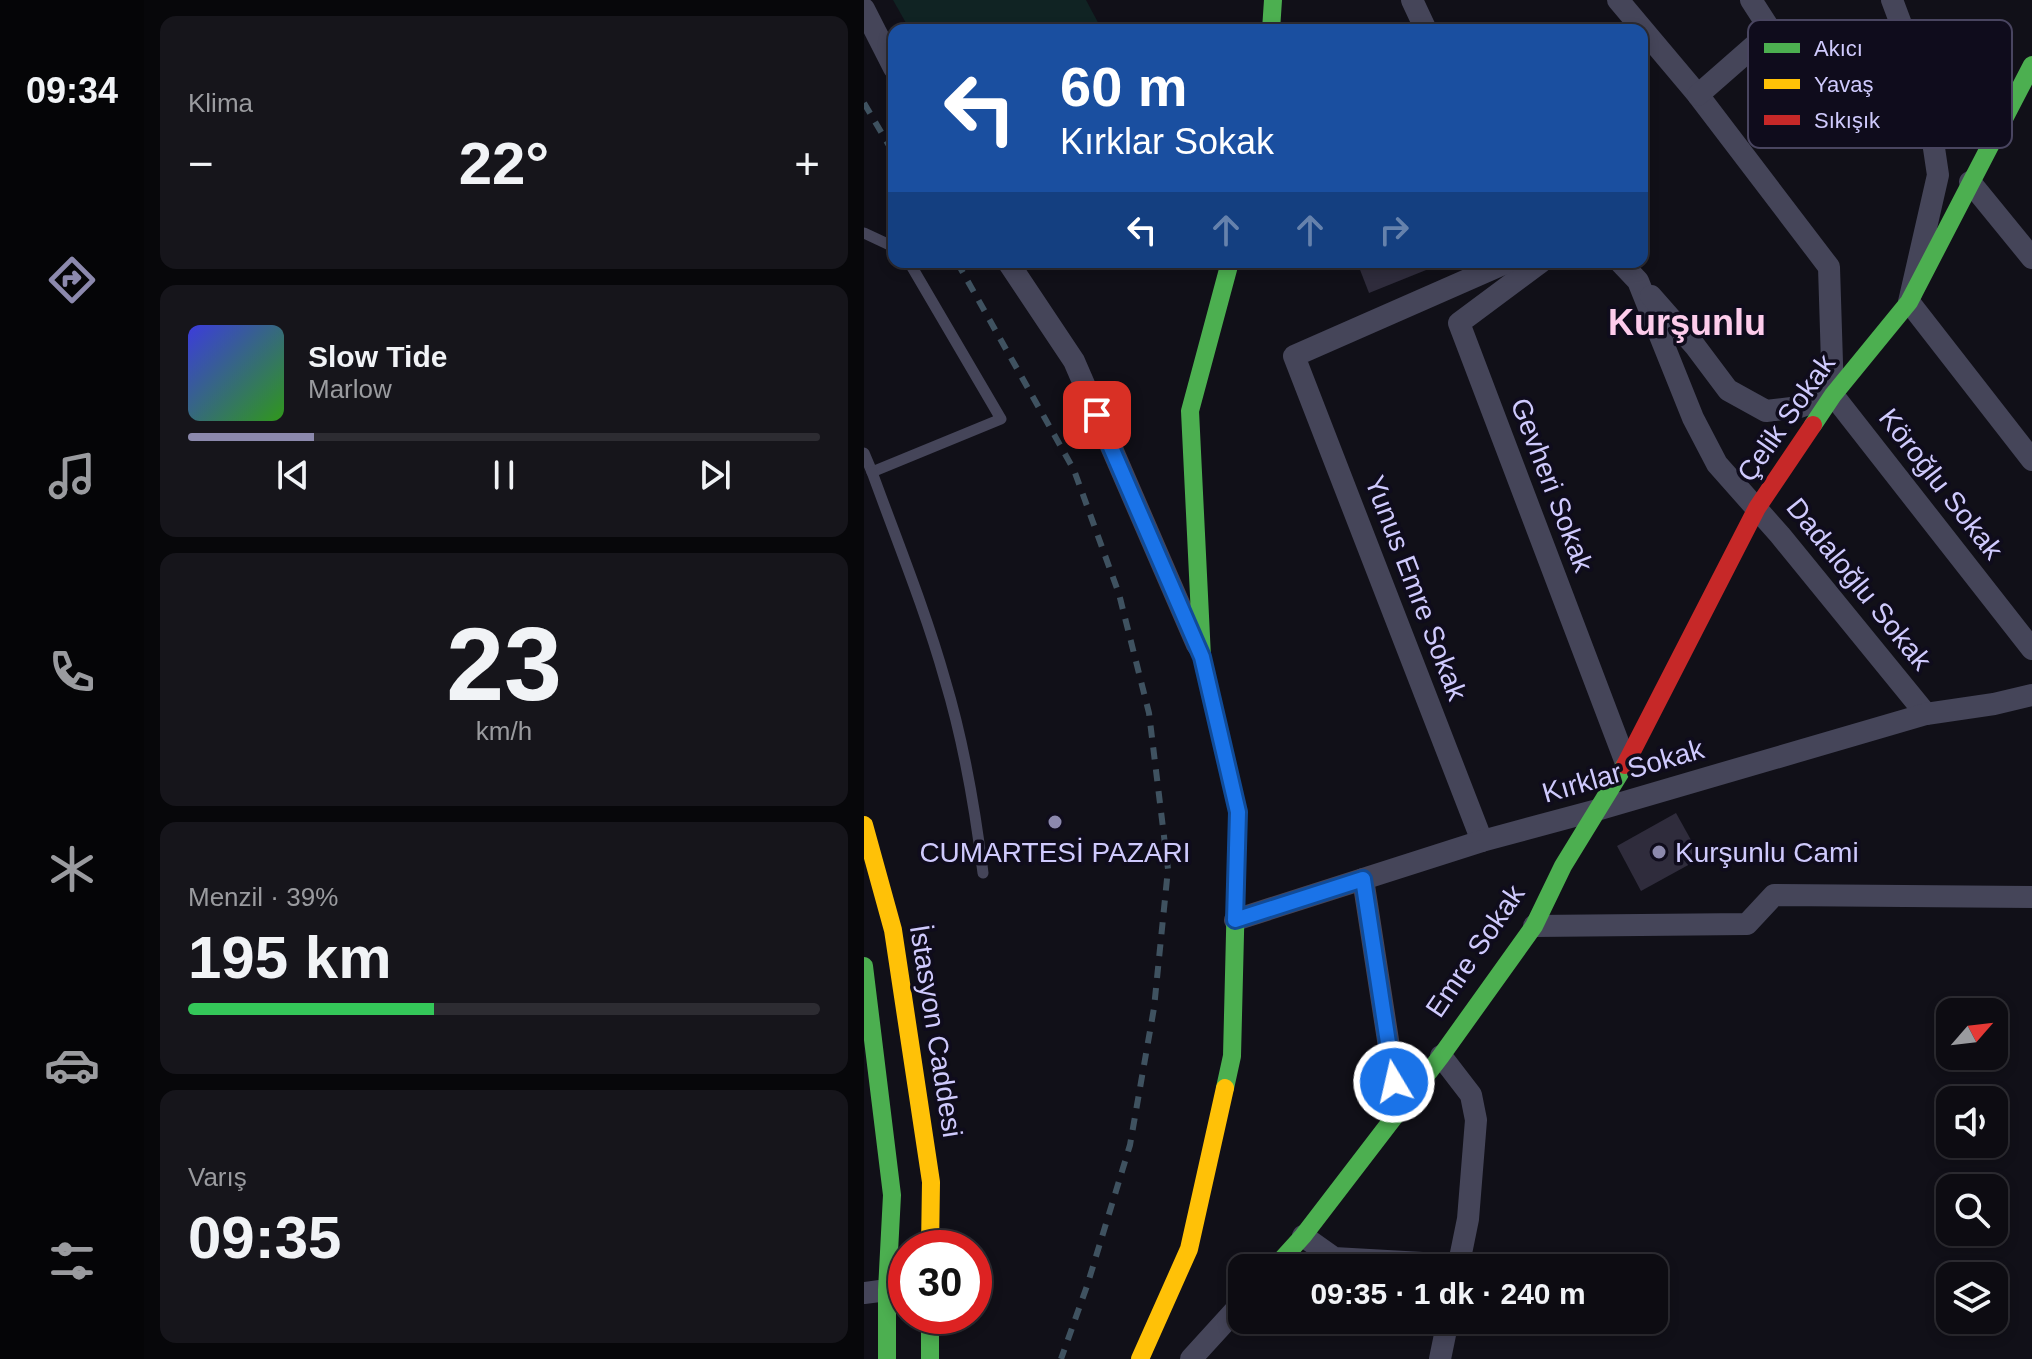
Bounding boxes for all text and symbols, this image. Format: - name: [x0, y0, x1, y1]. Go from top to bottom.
- legend: [1748, 20, 2012, 148]
- text: Akıcı: [1814, 36, 1863, 61]
- text: 60 m: [1060, 55, 1188, 118]
- icon: left: [928, 56, 1032, 160]
- text: 09:34: [26, 70, 118, 111]
- text: Yavaş: [1814, 72, 1874, 97]
- text: Klima: [188, 88, 253, 118]
- text: Sıkışık: [1814, 108, 1881, 133]
- text: Kırklar Sokak: [1060, 121, 1274, 162]
- text: 22°: [459, 130, 549, 197]
- text: −: [188, 139, 214, 188]
- text: +: [794, 139, 820, 188]
- icon: left: [1120, 208, 1164, 252]
- icon: ahead: [1204, 208, 1248, 252]
- icon: ahead: [1288, 208, 1332, 252]
- icon: right: [1372, 208, 1416, 252]
- icon: directions: [44, 252, 100, 308]
- district label: Kurşunlu: [1608, 302, 1766, 343]
- text: Slow Tide: [308, 340, 447, 373]
- street label: Çelik Sokak: [1731, 348, 1842, 487]
- text: Marlow: [308, 374, 392, 404]
- pin: [1063, 381, 1131, 449]
- icon: arrive: [1075, 393, 1119, 437]
- street label: Gevheri Sokak: [1505, 394, 1600, 577]
- street label: Köroğlu Sokak: [1873, 403, 2010, 566]
- icon: music: [44, 448, 100, 504]
- icon: previous: [271, 453, 315, 497]
- icon: pause: [482, 453, 526, 497]
- icon: next: [693, 453, 737, 497]
- street label: Yunus Emre Sokak: [1359, 471, 1473, 706]
- street label: Dadaloğlu Sokak: [1780, 492, 1938, 677]
- text: 23: [446, 606, 562, 722]
- icon: phone: [44, 644, 100, 700]
- text: km/h: [476, 716, 532, 746]
- street label: Kırklar Sokak: [1539, 733, 1708, 809]
- marker: CUMARTESİ PAZARI: [1046, 813, 1064, 831]
- place label: CUMARTESİ PAZARI: [919, 837, 1191, 868]
- place label: Kurşunlu Cami: [1675, 837, 1859, 868]
- icon: climate: [44, 841, 100, 897]
- marker: Kurşunlu Cami: [1650, 843, 1668, 861]
- street label: Emre Sokak: [1420, 878, 1531, 1023]
- text: Menzil · 39%: [188, 882, 338, 912]
- street label: İstasyon Caddesi: [904, 922, 968, 1140]
- text: 195 km: [188, 924, 392, 991]
- north arrow: [1936, 998, 2008, 1070]
- map controls: [1936, 998, 2008, 1334]
- icon: car: [44, 1037, 100, 1093]
- position arrow: [1352, 1040, 1436, 1124]
- button: sound: [1936, 1086, 2008, 1158]
- text: Varış: [188, 1162, 247, 1192]
- button: search: [1936, 1174, 2008, 1246]
- text: 09:35: [188, 1204, 341, 1271]
- speed limit sign: 30: [888, 1230, 992, 1334]
- icon: filters: [44, 1233, 100, 1289]
- button: layers: [1936, 1262, 2008, 1334]
- text: 09:35 · 1 dk · 240 m: [1310, 1277, 1586, 1310]

